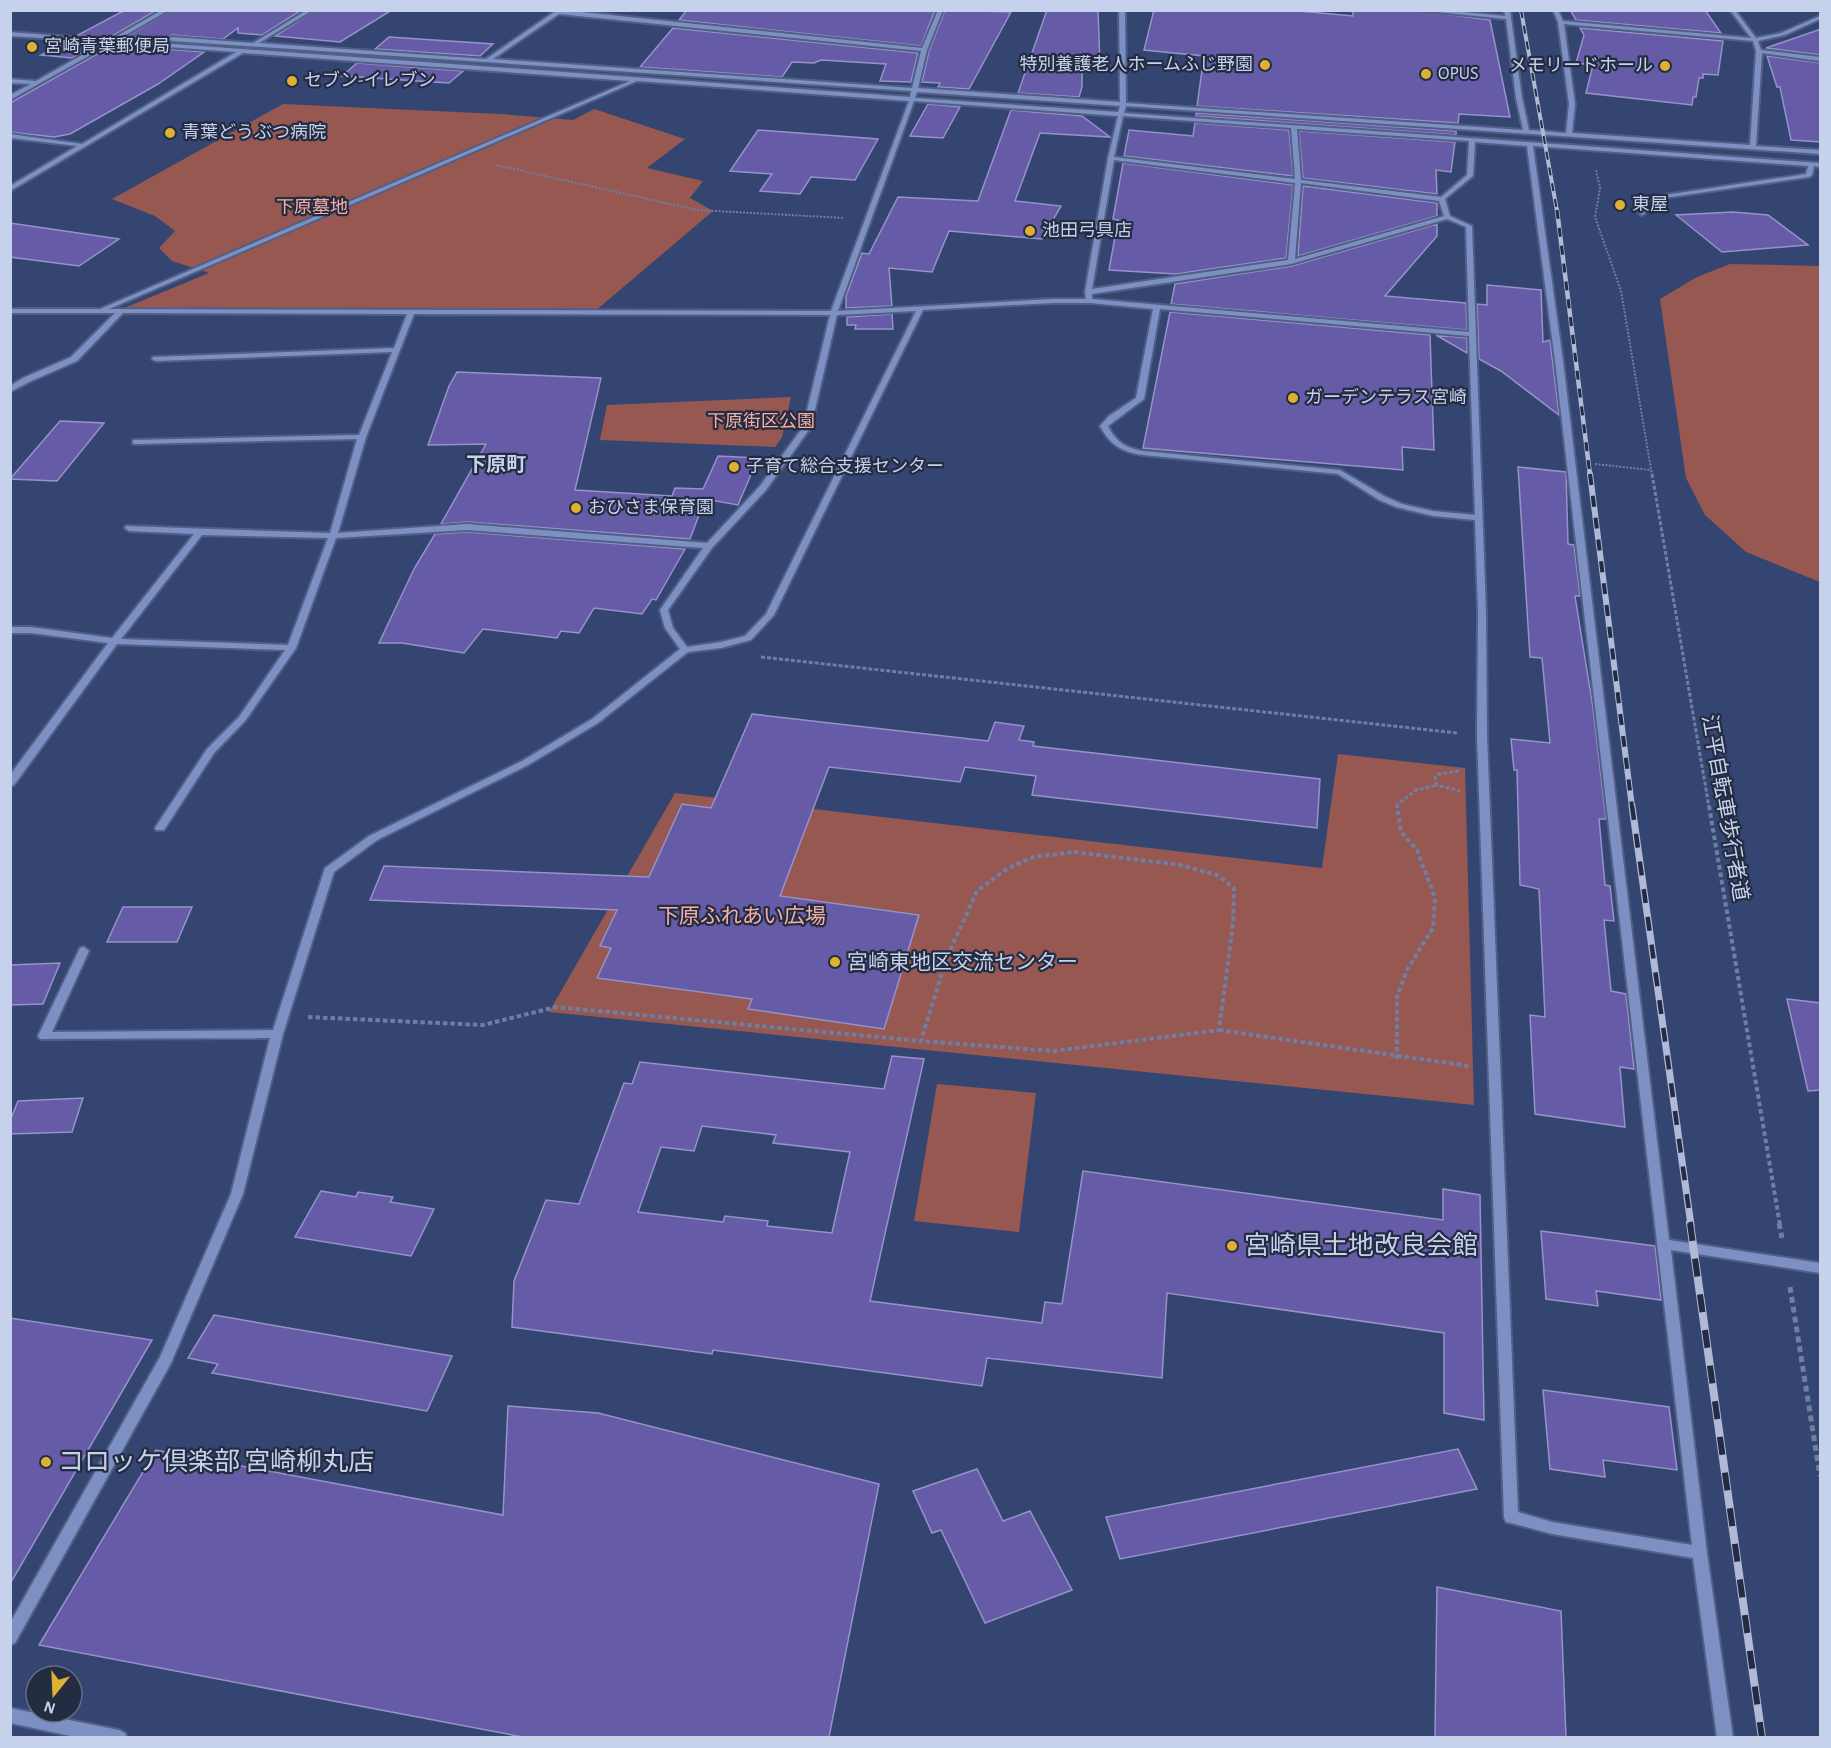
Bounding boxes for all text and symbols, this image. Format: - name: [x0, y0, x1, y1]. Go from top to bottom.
- place label: 宮崎青葉郵便局: [44, 37, 170, 56]
- marker: 宮崎青葉郵便局: [25, 40, 39, 54]
- place label: 特別養護老人ホームふじ野園: [1020, 54, 1253, 74]
- place label: メモリードホール: [1509, 57, 1653, 75]
- marker: 特別養護老人ホームふじ野園: [1258, 58, 1272, 72]
- marker: メモリードホール: [1658, 59, 1672, 73]
- place label: OPUS: [1438, 65, 1479, 83]
- marker: OPUS: [1419, 67, 1433, 81]
- place label: セブン-イレブン: [304, 70, 436, 90]
- marker: セブン-イレブン: [285, 74, 299, 88]
- place label: 青葉どうぶつ病院: [182, 123, 326, 142]
- marker: 青葉どうぶつ病院: [163, 126, 177, 140]
- place label: 東屋: [1632, 195, 1668, 214]
- park label: 下原墓地: [276, 198, 348, 217]
- marker: 東屋: [1613, 198, 1627, 212]
- place label: 池田弓具店: [1042, 221, 1132, 240]
- marker: 池田弓具店: [1023, 224, 1037, 238]
- place label: ガーデンテラス宮崎: [1305, 387, 1467, 407]
- marker: ガーデンテラス宮崎: [1286, 391, 1300, 405]
- park label: 下原街区公園: [707, 411, 815, 431]
- district label: 下原町: [466, 455, 526, 475]
- place label: 子育て総合支援センター: [746, 456, 944, 476]
- marker: 子育て総合支援センター: [727, 460, 741, 474]
- place label: おひさま保育園: [588, 498, 714, 517]
- marker: おひさま保育園: [569, 501, 583, 515]
- street label: 江平自転車歩行者道: [1698, 713, 1753, 903]
- park label: 下原ふれあい広場: [658, 905, 826, 927]
- place label: 宮崎東地区交流センター: [847, 951, 1078, 973]
- marker: 宮崎東地区交流センター: [828, 955, 842, 969]
- place label: 宮崎県土地改良会館: [1244, 1232, 1478, 1259]
- marker: 宮崎県土地改良会館: [1225, 1239, 1239, 1253]
- place label: コロッケ倶楽部 宮崎柳丸店: [58, 1448, 374, 1475]
- marker: コロッケ倶楽部 宮崎柳丸店: [39, 1455, 53, 1469]
- north arrow: [24, 1664, 84, 1724]
- text: N: [42, 1698, 57, 1717]

